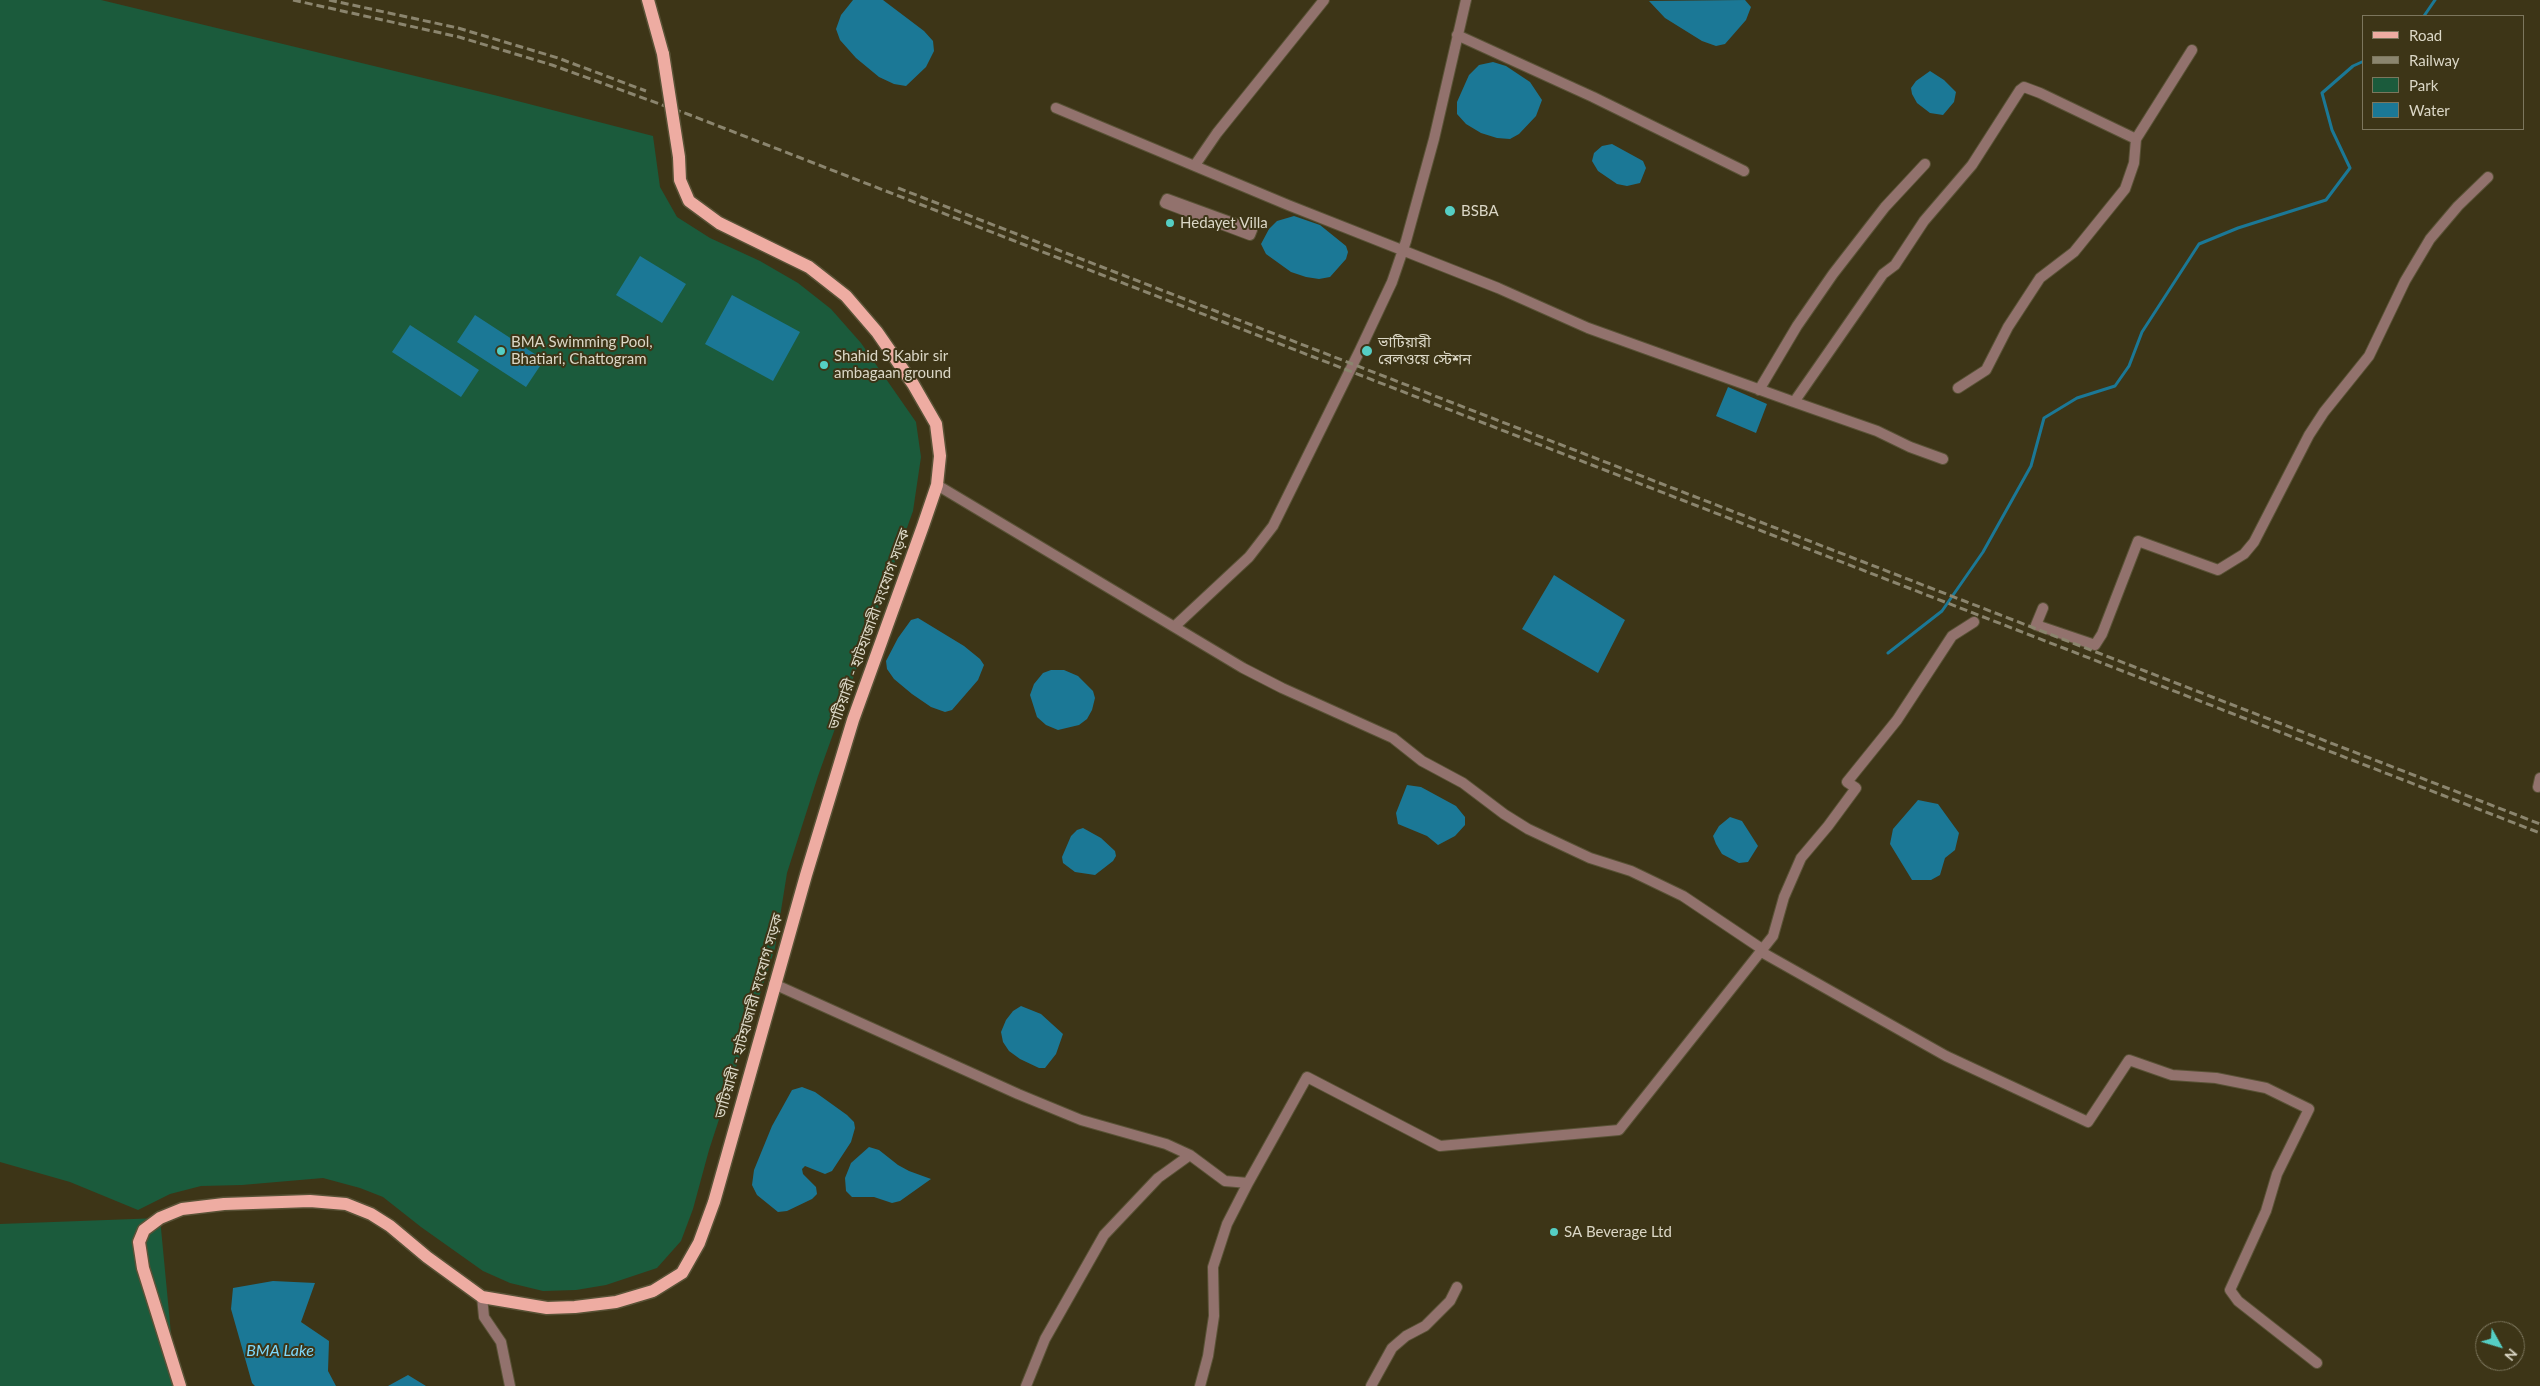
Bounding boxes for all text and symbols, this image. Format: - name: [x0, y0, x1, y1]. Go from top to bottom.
- legend: [2362, 15, 2525, 130]
- text: Road: [2409, 26, 2442, 44]
- text: Railway: [2409, 51, 2460, 69]
- text: Park: [2409, 76, 2438, 94]
- text: Water: [2409, 101, 2450, 119]
- place label: BSBA: [1461, 202, 1499, 220]
- marker: BSBA: [1443, 204, 1457, 218]
- place label: Hedayet Villa: [1180, 214, 1268, 232]
- marker: Hedayet Villa: [1164, 217, 1176, 229]
- place label: BMA Swimming Pool, Bhatiari, Chattogram: [511, 333, 653, 368]
- place label: ভাটিয়ারী রেলওয়ে স্টেশন: [1378, 333, 1471, 368]
- marker: ভাটিয়ারী রেলওয়ে স্টেশন: [1360, 344, 1374, 358]
- marker: BMA Swimming Pool, Bhatiari, Chattogram: [495, 345, 507, 357]
- place label: Shahid S Kabir sir ambagaan ground: [834, 347, 951, 382]
- marker: Shahid S Kabir sir ambagaan ground: [818, 359, 830, 371]
- street label: ভাটিয়ারী - হাটহাজারী সংযোগ সড়ক: [824, 526, 914, 732]
- street label: ভাটিয়ারী - হাটহাজারী সংযোগ সড়ক: [711, 911, 787, 1121]
- place label: SA Beverage Ltd: [1564, 1223, 1672, 1241]
- marker: SA Beverage Ltd: [1548, 1226, 1560, 1238]
- north arrow: [2475, 1321, 2525, 1371]
- water label: BMA Lake: [246, 1341, 314, 1361]
- text: N: [2501, 1346, 2521, 1365]

